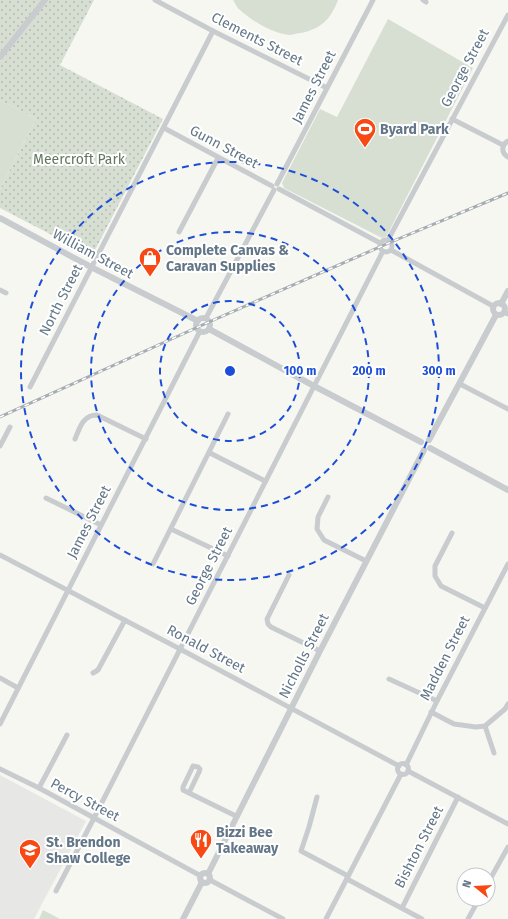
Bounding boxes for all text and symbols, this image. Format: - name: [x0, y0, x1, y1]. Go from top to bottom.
- street label: Clements Street: [208, 9, 306, 70]
- street label: George Street: [437, 25, 493, 110]
- street label: James Street: [288, 47, 340, 126]
- sports icon: Byard Park: [352, 116, 378, 149]
- place label: Byard Park: [380, 121, 449, 138]
- street label: Gunn Street: [187, 122, 262, 173]
- park label: Meercroft Park: [33, 151, 126, 168]
- street label: William Street: [50, 226, 137, 283]
- place label: Complete Canvas & Caravan Supplies: [166, 242, 289, 275]
- shop icon: Complete Canvas & Caravan Supplies: [137, 245, 163, 278]
- street label: North Street: [36, 261, 87, 339]
- centre of rings: [223, 364, 237, 378]
- text: 100 m: [284, 364, 316, 378]
- text: 200 m: [352, 364, 386, 378]
- text: 300 m: [421, 364, 456, 378]
- street label: James Street: [63, 482, 115, 561]
- street label: George Street: [182, 523, 237, 608]
- street label: Nicholls Street: [275, 610, 333, 701]
- street label: Madden Street: [416, 612, 474, 703]
- street label: Ronald Street: [164, 621, 249, 677]
- street label: Percy Street: [48, 775, 123, 826]
- street label: Bishton Street: [391, 802, 447, 891]
- place label: Bizzi Bee Takeaway: [216, 824, 279, 857]
- restaurant icon: Bizzi Bee Takeaway: [188, 827, 214, 860]
- place label: St. Brendon Shaw College: [46, 834, 131, 867]
- school or university icon: St. Brendon Shaw College: [17, 837, 43, 870]
- north arrow: [456, 867, 496, 907]
- text: N: [460, 879, 474, 890]

